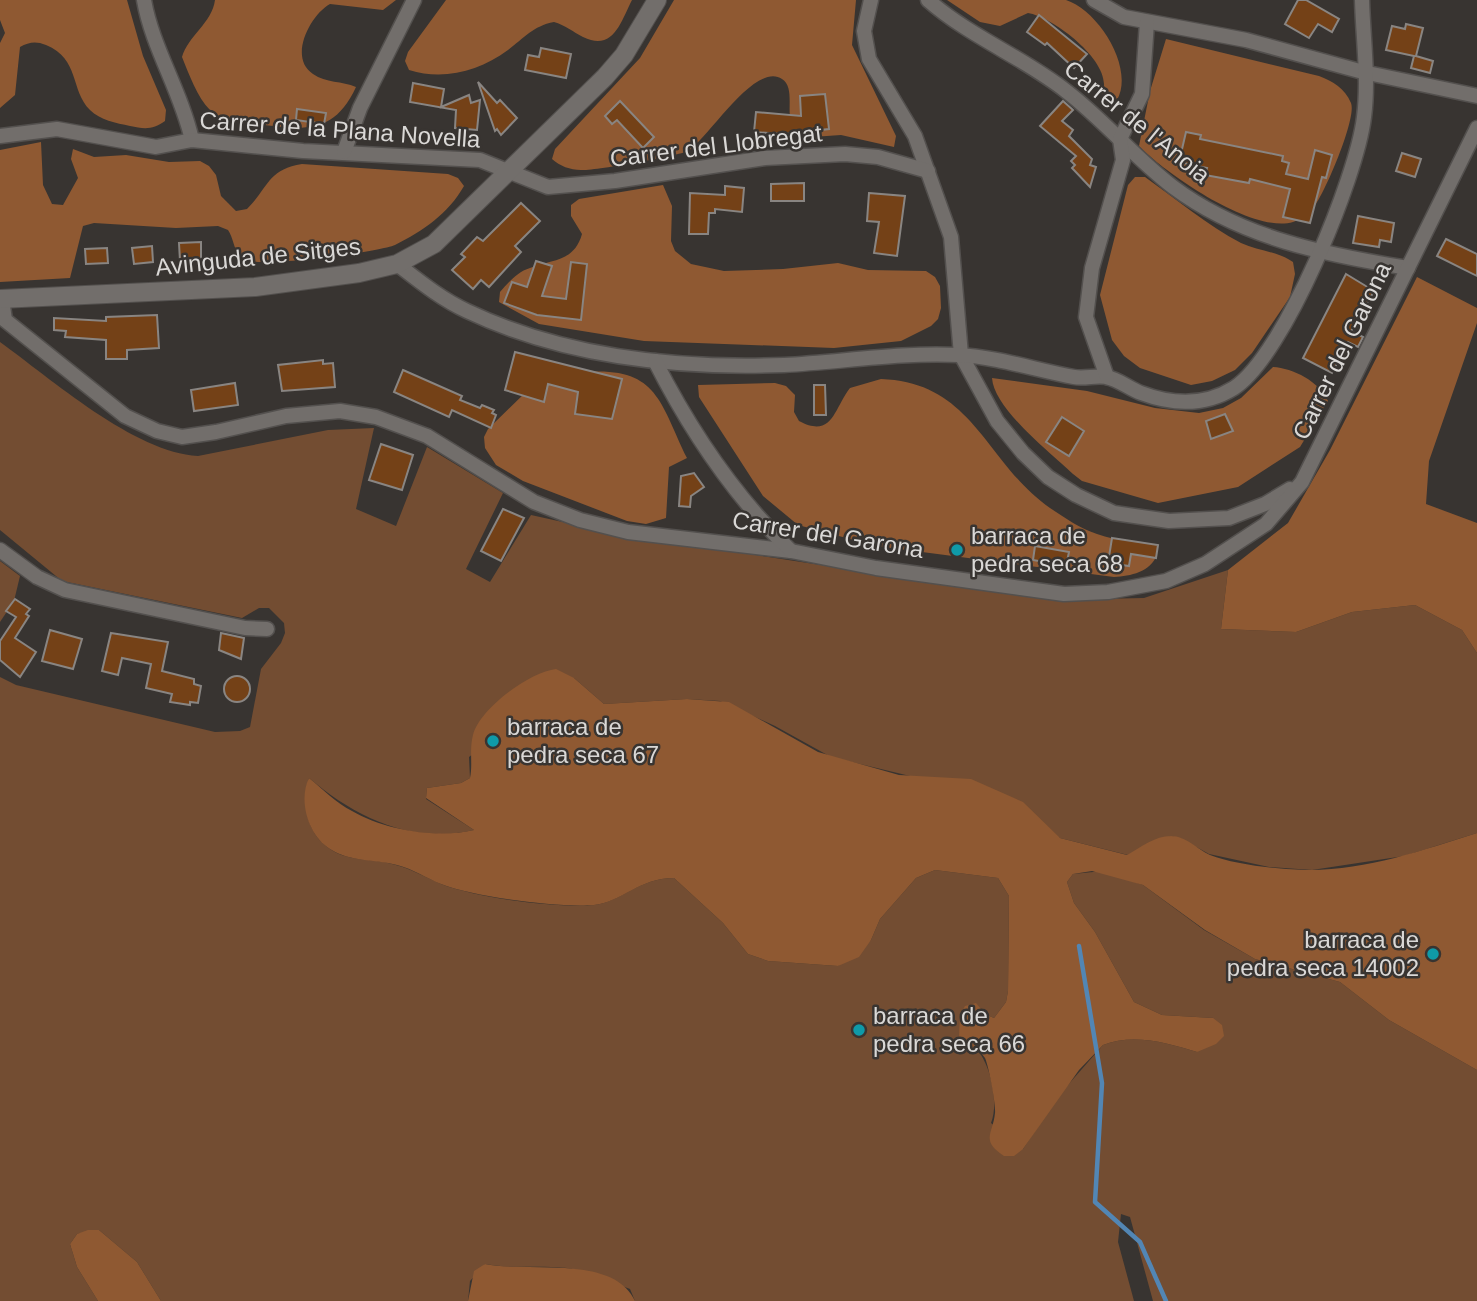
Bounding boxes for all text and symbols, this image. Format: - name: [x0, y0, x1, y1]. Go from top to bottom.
- street label: Carrer de l'Anoia: [1059, 55, 1216, 189]
- street label: Carrer de la Plana Novella: [199, 106, 482, 153]
- street label: Carrer del Llobregat: [608, 119, 824, 172]
- street label: Avinguda de Sitges: [154, 232, 362, 281]
- street label: Carrer del Garona: [1287, 257, 1396, 444]
- street label: Carrer del Garona: [730, 506, 926, 563]
- place label: barraca de pedra seca 68: [971, 522, 1123, 577]
- marker: barraca de pedra seca 68: [949, 542, 965, 558]
- place label: barraca de pedra seca 67: [507, 713, 659, 768]
- marker: barraca de pedra seca 67: [485, 733, 501, 749]
- place label: barraca de pedra seca 14002: [1227, 926, 1419, 981]
- marker: barraca de pedra seca 14002: [1425, 946, 1441, 962]
- place label: barraca de pedra seca 66: [873, 1002, 1025, 1057]
- marker: barraca de pedra seca 66: [851, 1022, 867, 1038]

